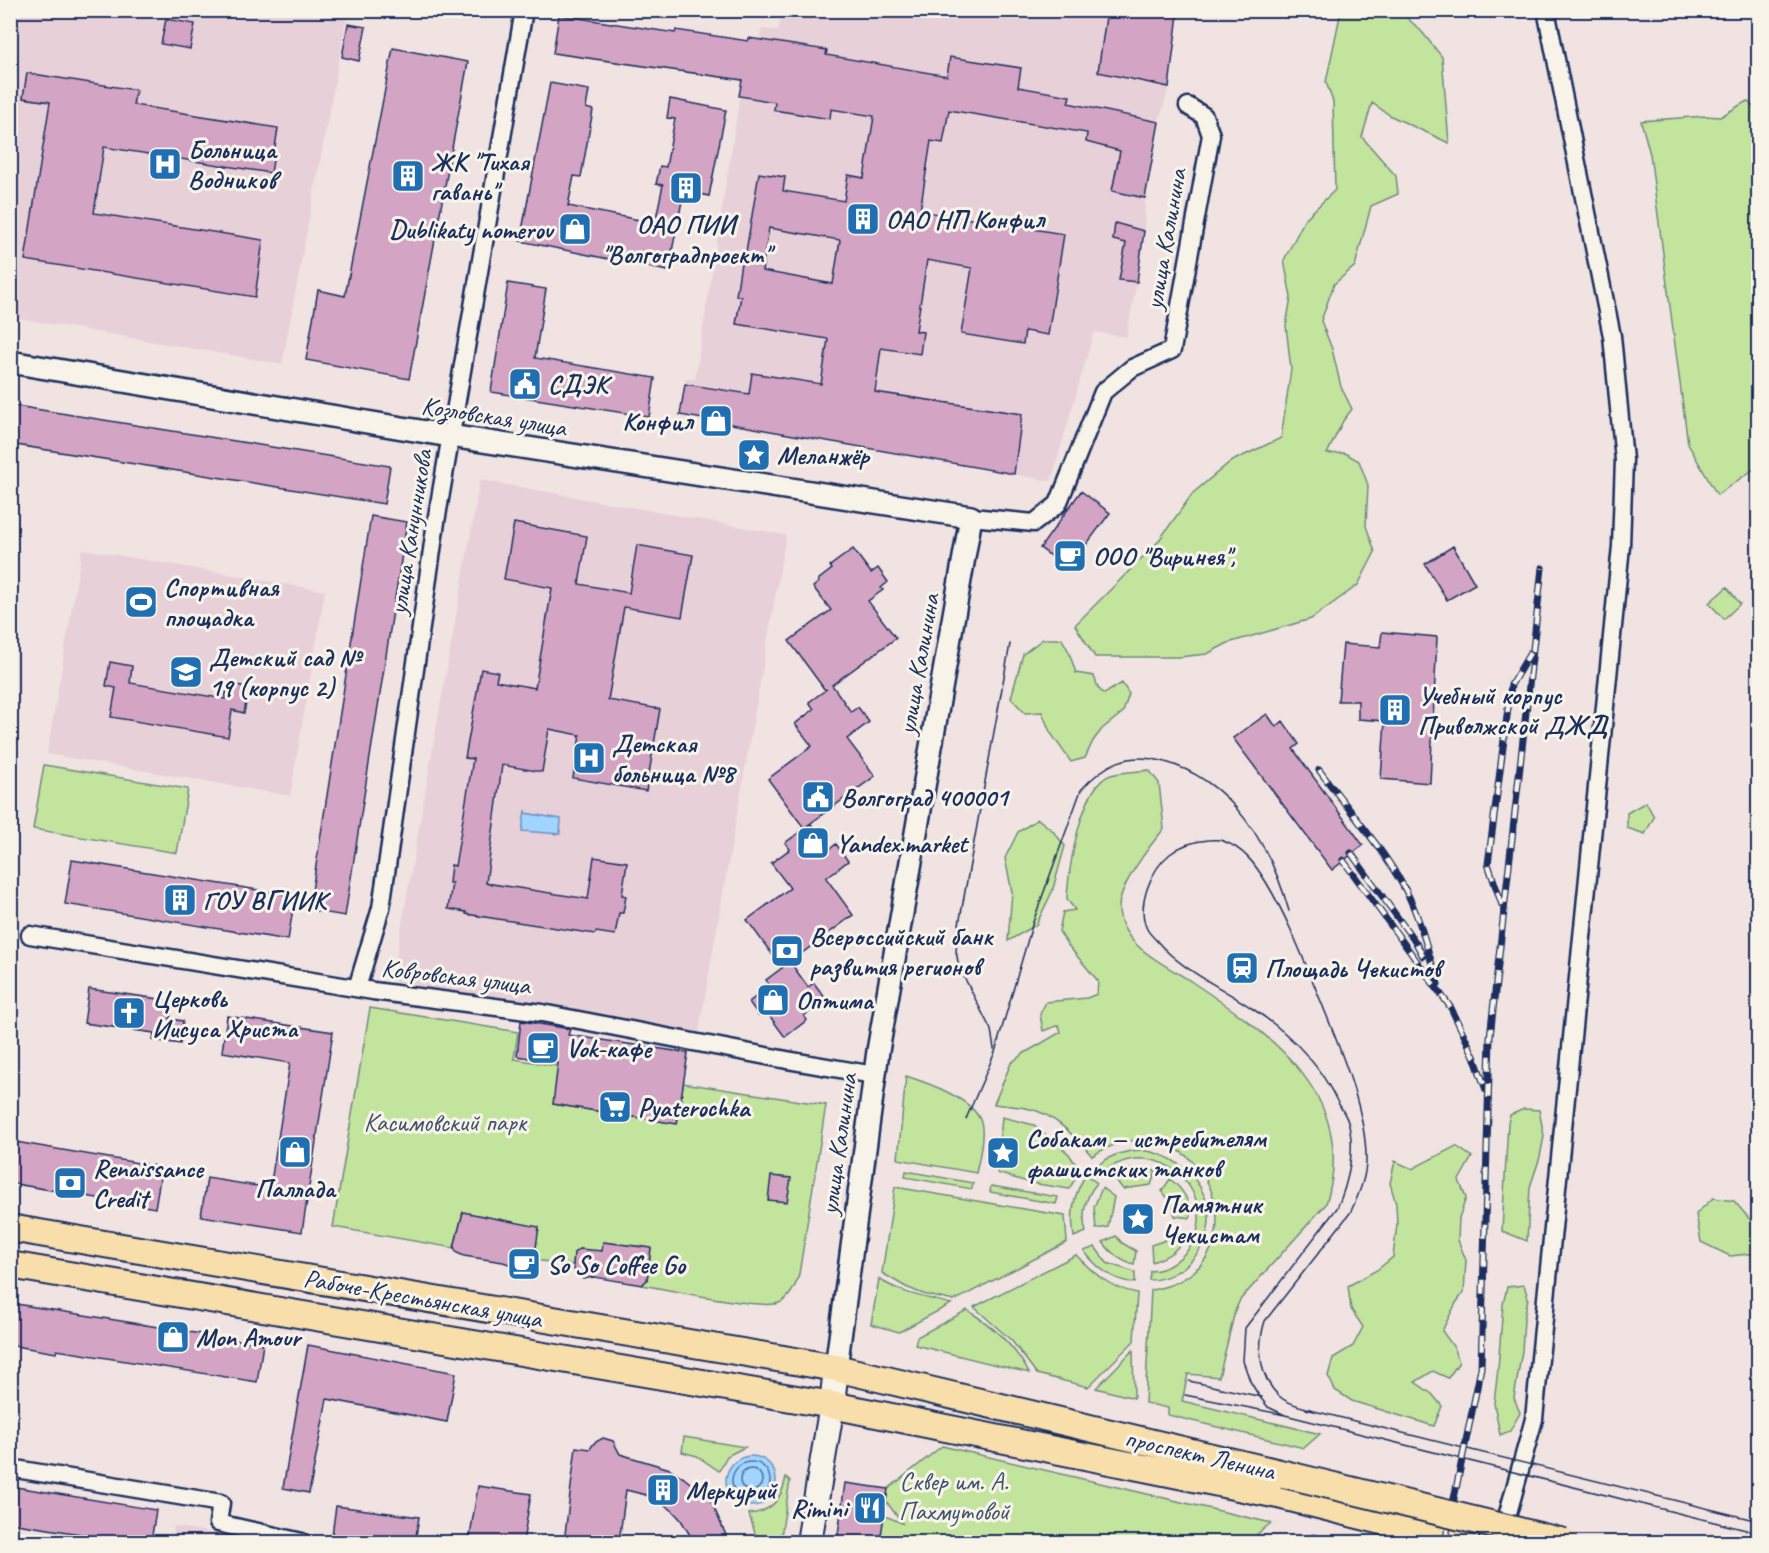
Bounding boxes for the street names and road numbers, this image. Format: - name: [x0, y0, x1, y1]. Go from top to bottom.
- street label: улица Калинина: [1137, 165, 1194, 314]
- street label: Козловская улица: [419, 389, 570, 445]
- street label: улица Канунникова: [381, 446, 440, 619]
- street label: улица Калинина: [890, 590, 947, 739]
- street label: Ковровская улица: [380, 951, 534, 1002]
- street label: улица Калинина: [812, 1070, 865, 1219]
- street label: Рабоче-Крестьянская улица: [301, 1261, 546, 1336]
- street label: проспект Ленина: [1122, 1421, 1279, 1488]

